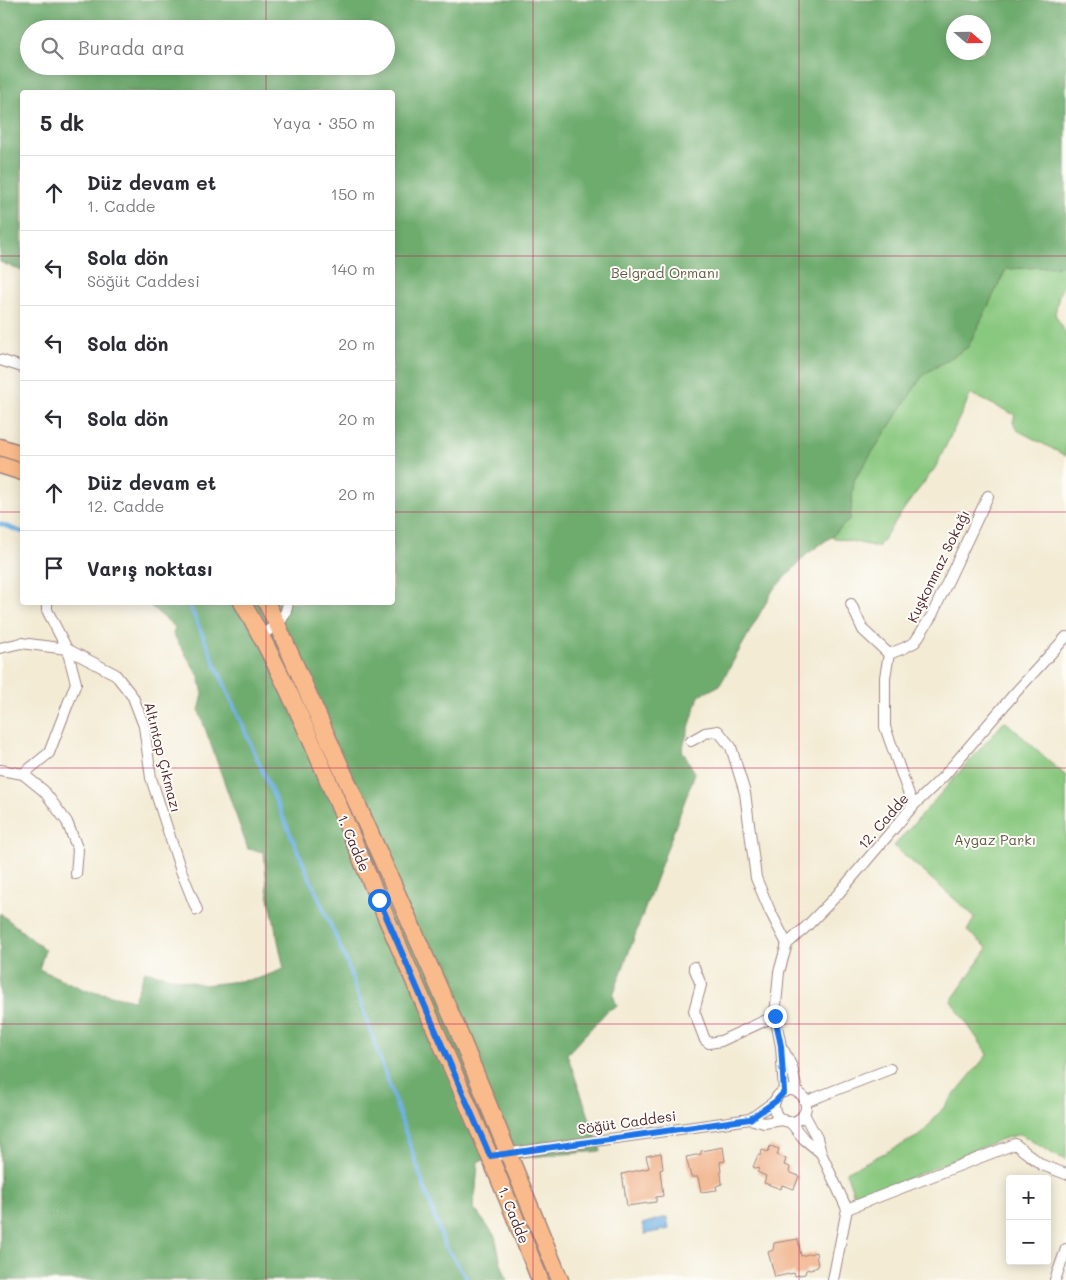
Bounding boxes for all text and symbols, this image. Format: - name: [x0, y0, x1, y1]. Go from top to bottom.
- north arrow: [946, 15, 991, 60]
- search box: [20, 20, 395, 75]
- icon: search: [38, 34, 66, 62]
- text: Burada ara: [78, 35, 185, 60]
- text: 5 dk: [40, 109, 84, 136]
- text: Yaya · 350 m: [273, 112, 375, 133]
- text: Düz devam et: [87, 170, 216, 195]
- icon: ahead: [40, 179, 68, 207]
- text: 150 m: [331, 183, 375, 204]
- text: 1. Cadde: [87, 195, 156, 216]
- text: Sola dön: [87, 245, 169, 270]
- icon: left: [40, 254, 68, 282]
- text: 140 m: [331, 258, 375, 279]
- park label: Belgrad Ormanı: [611, 263, 719, 282]
- text: Söğüt Caddesi: [87, 270, 200, 291]
- icon: left: [40, 329, 68, 357]
- text: Sola dön: [87, 331, 169, 356]
- text: 20 m: [338, 333, 375, 354]
- icon: left: [40, 404, 68, 432]
- text: Sola dön: [87, 406, 169, 431]
- text: 20 m: [338, 408, 375, 429]
- text: Düz devam et: [87, 470, 216, 495]
- icon: ahead: [40, 479, 68, 507]
- text: 20 m: [338, 483, 375, 504]
- text: 12. Cadde: [87, 495, 165, 516]
- street label: Kuşkonmaz Sokağı: [902, 506, 974, 626]
- icon: arrive: [40, 554, 68, 582]
- text: Varış noktası: [87, 556, 213, 581]
- street label: Altıntop Çıkmazı: [140, 700, 186, 814]
- street label: 12. Cadde: [854, 789, 912, 853]
- street label: 1. Cadde: [334, 812, 374, 874]
- park label: Aygaz Parkı: [954, 830, 1036, 849]
- route start: [368, 889, 391, 912]
- route end: [764, 1005, 787, 1028]
- street label: Söğüt Caddesi: [577, 1106, 677, 1138]
- map controls: [1006, 1175, 1051, 1265]
- button: +: [1006, 1175, 1051, 1220]
- street label: 1. Cadde: [494, 1184, 534, 1246]
- button: −: [1006, 1220, 1051, 1265]

